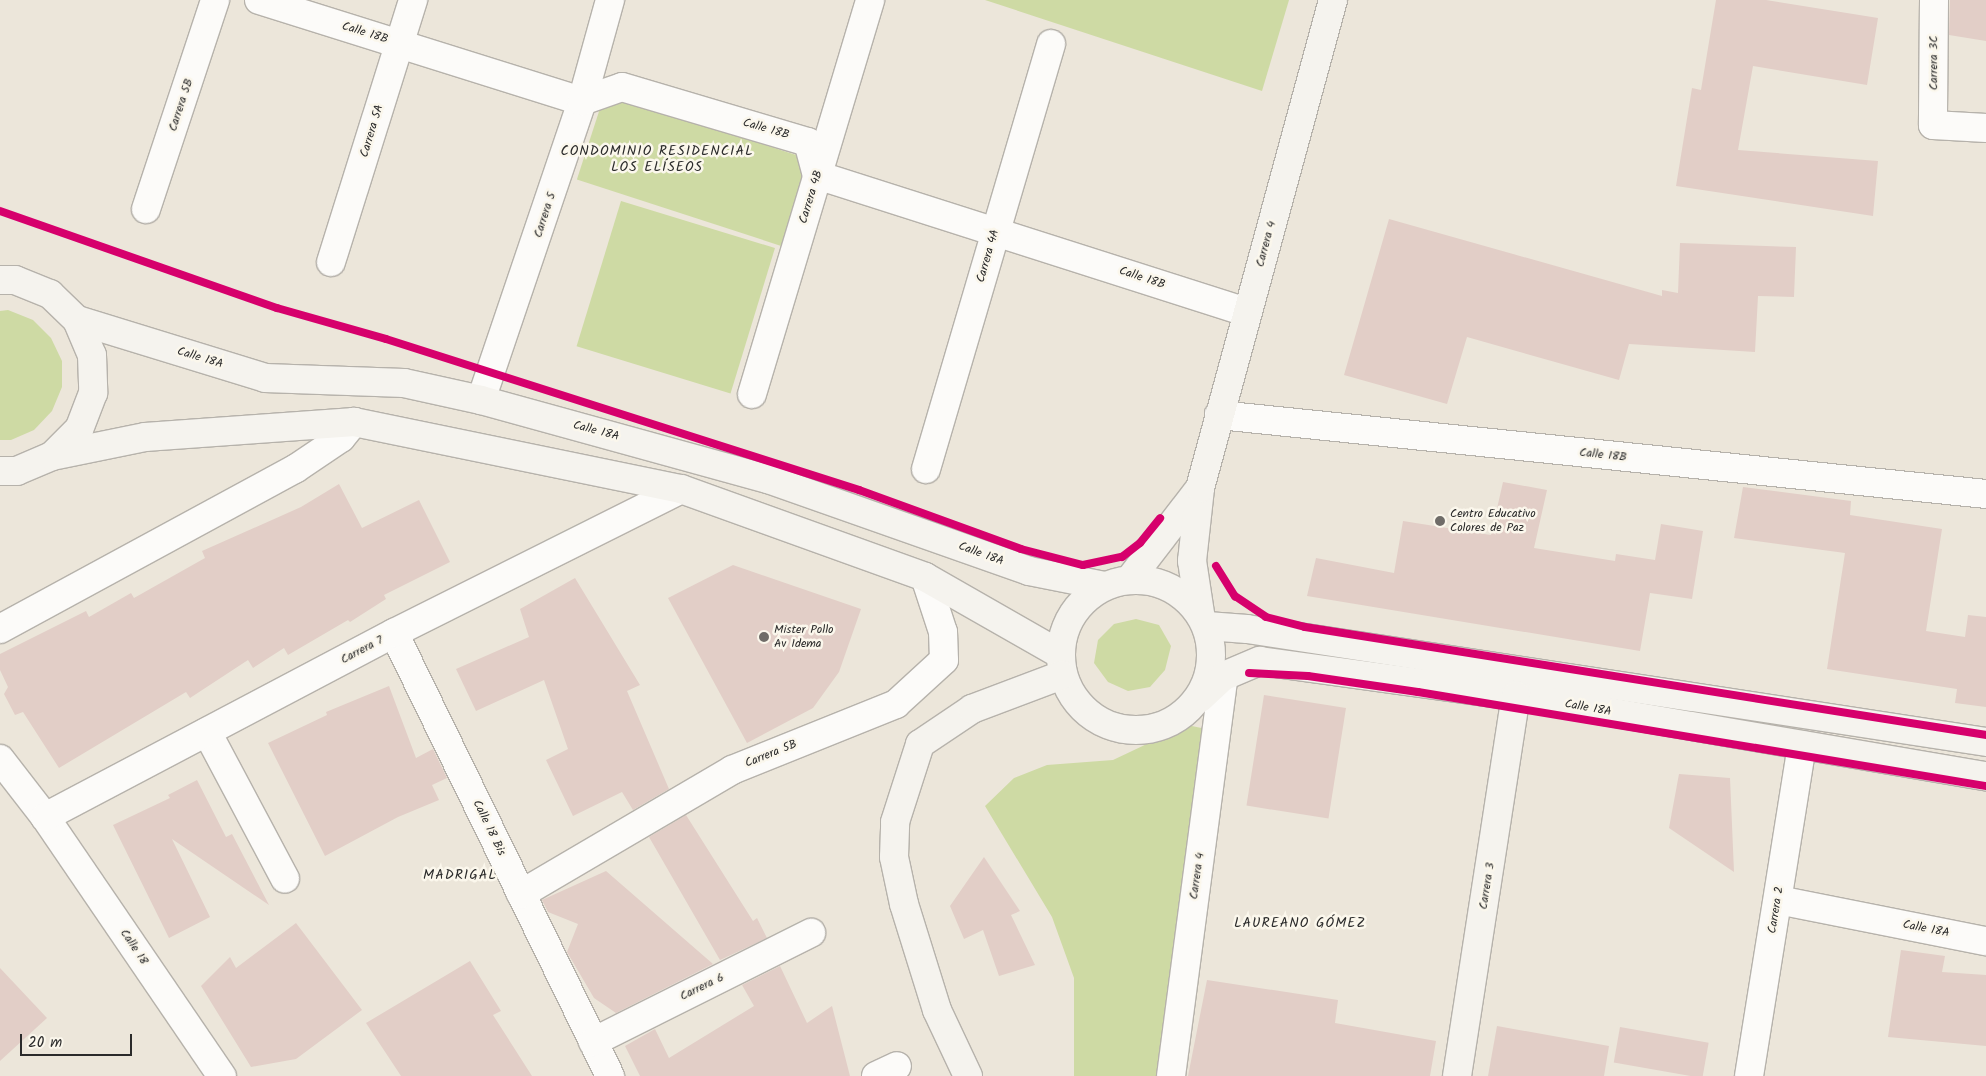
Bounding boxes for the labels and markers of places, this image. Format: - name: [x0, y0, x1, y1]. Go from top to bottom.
- place label: Centro Educativo Colores de Paz: [1450, 507, 1536, 535]
- marker: Centro Educativo Colores de Paz: [1434, 515, 1446, 527]
- place label: Mister Pollo Av Idema: [774, 623, 834, 651]
- marker: Mister Pollo Av Idema: [758, 631, 770, 643]

